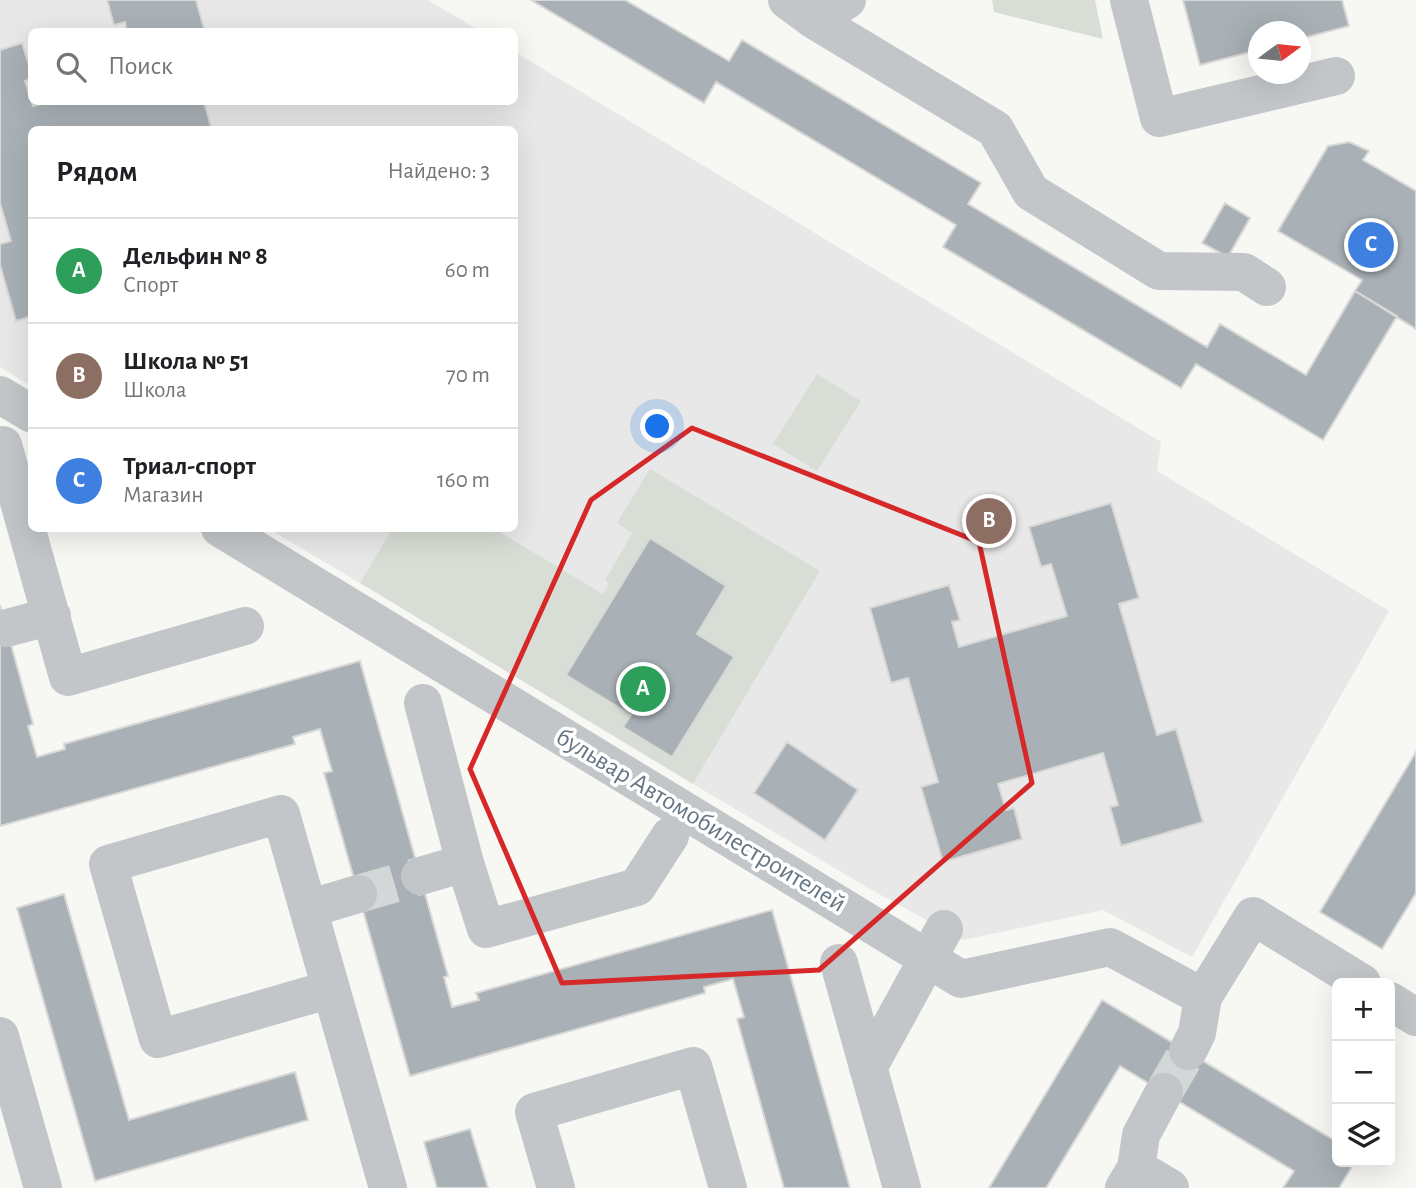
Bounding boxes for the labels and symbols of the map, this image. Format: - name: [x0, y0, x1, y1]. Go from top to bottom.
- north arrow: [1248, 21, 1311, 84]
- pin: C: [1348, 219, 1394, 271]
- your location: [640, 409, 674, 443]
- pin: B: [966, 495, 1012, 547]
- pin: A: [620, 663, 666, 715]
- street label: бульвар Автомобилестроителей: [552, 723, 850, 917]

